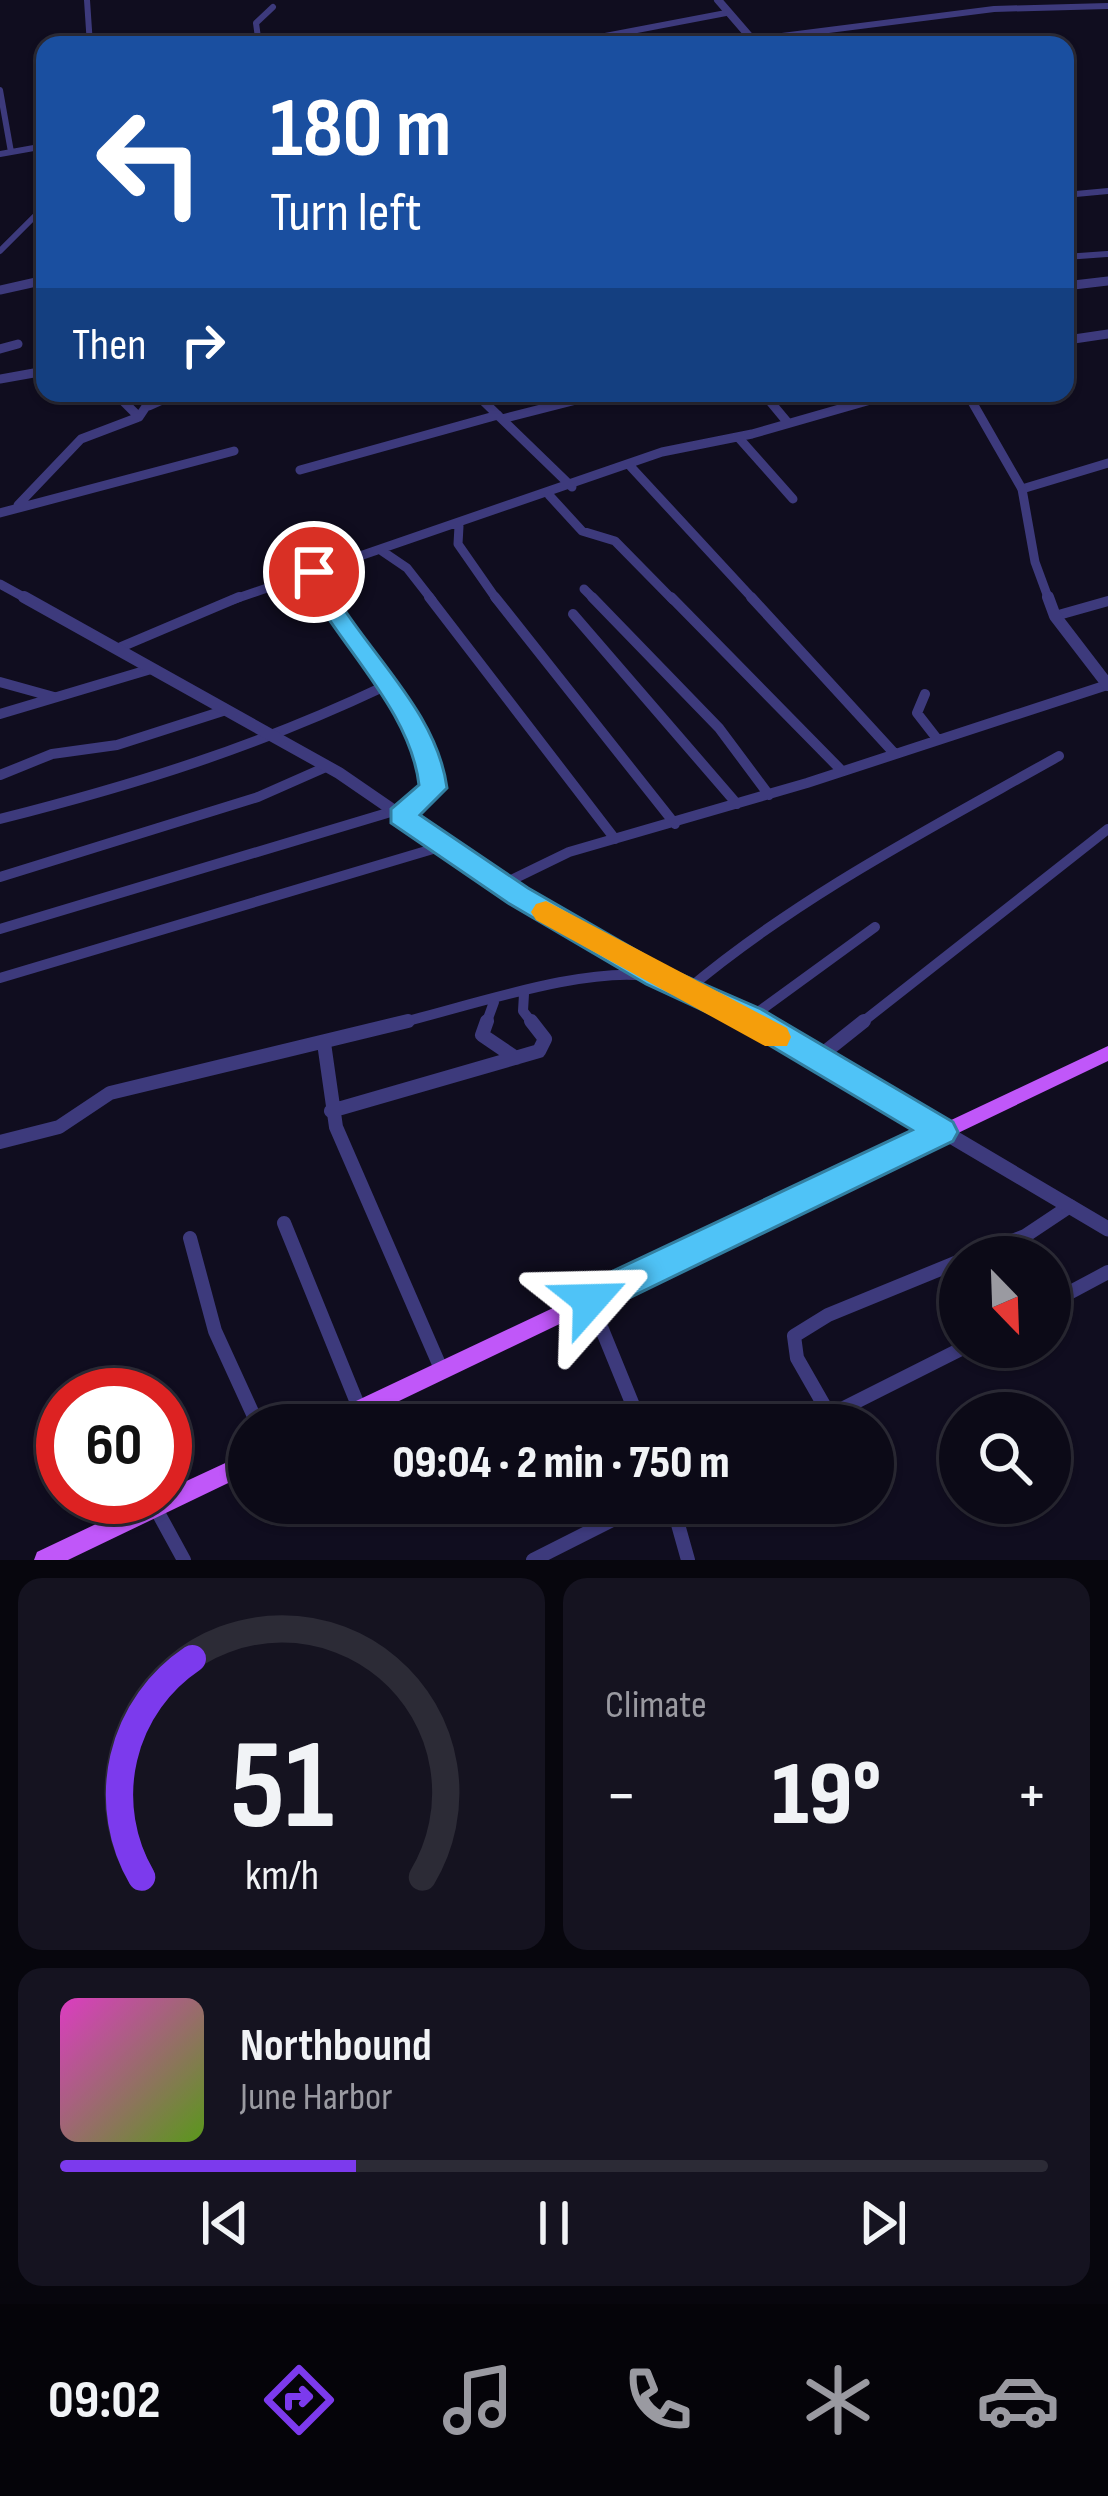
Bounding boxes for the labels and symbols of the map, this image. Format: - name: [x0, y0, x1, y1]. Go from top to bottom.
- pin: [263, 521, 365, 623]
- north arrow: [939, 1236, 1071, 1368]
- position arrow: [527, 1237, 653, 1363]
- speed limit sign: 60: [36, 1368, 192, 1524]

